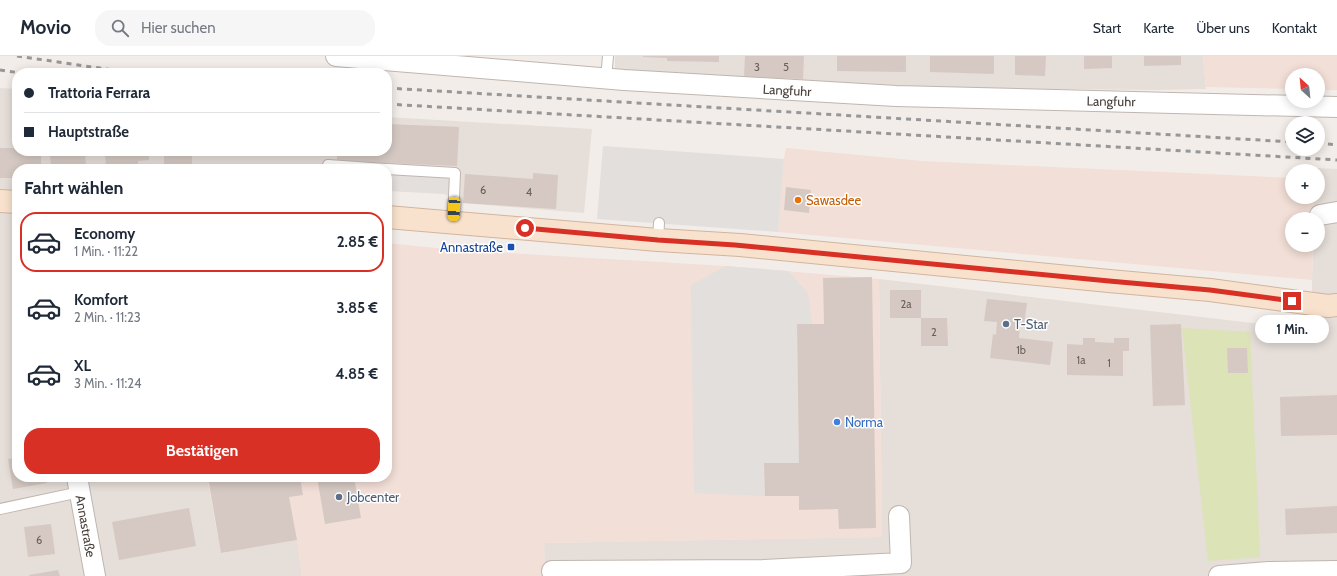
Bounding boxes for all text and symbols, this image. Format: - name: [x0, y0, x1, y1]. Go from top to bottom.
- search box: [95, 10, 375, 46]
- text: Movio: [20, 16, 71, 39]
- icon: search: [109, 17, 131, 39]
- text: Hier suchen: [141, 19, 216, 37]
- text: Start: [1093, 19, 1121, 37]
- text: Karte: [1143, 19, 1174, 37]
- text: Über uns: [1196, 19, 1250, 37]
- text: Kontakt: [1272, 19, 1317, 37]
- house number: 3: [754, 60, 760, 74]
- house number: 5: [783, 60, 789, 74]
- north arrow: [1285, 68, 1325, 108]
- map controls: [1285, 68, 1325, 252]
- street label: Langfuhr: [762, 81, 813, 99]
- text: Trattoria Ferrara: [48, 84, 150, 102]
- street label: Langfuhr: [1086, 93, 1136, 109]
- button: layers: [1285, 116, 1325, 156]
- text: Hauptstraße: [48, 123, 129, 141]
- button: +: [1285, 164, 1325, 204]
- text: Fahrt wählen: [24, 177, 124, 199]
- house number: 6: [480, 183, 486, 197]
- house number: 4: [526, 185, 533, 199]
- place label: Sawasdee: [806, 192, 862, 208]
- marker: Sawasdee: [793, 195, 803, 205]
- car: [447, 197, 461, 221]
- button: −: [1285, 212, 1325, 252]
- route start: [516, 219, 534, 237]
- icon: car: [26, 224, 62, 260]
- text: Economy: [74, 225, 135, 243]
- text: 2.85 €: [337, 233, 378, 251]
- place label: Annastraße: [440, 239, 503, 255]
- marker: Annastraße: [506, 242, 516, 252]
- text: 1 Min. · 11:22: [74, 243, 138, 259]
- icon: car: [26, 290, 62, 326]
- text: Komfort: [74, 291, 128, 309]
- route end: [1283, 292, 1301, 310]
- house number: 2a: [900, 297, 912, 311]
- text: 3.85 €: [336, 299, 378, 317]
- text: 2 Min. · 11:23: [74, 309, 141, 325]
- callout: 1 Min.: [1255, 315, 1329, 343]
- place label: T-Star: [1014, 316, 1049, 332]
- marker: T-Star: [1001, 319, 1011, 329]
- text: 1 Min.: [1276, 321, 1308, 337]
- house number: 2: [931, 325, 937, 339]
- house number: 1b: [1016, 343, 1026, 357]
- house number: 1a: [1077, 353, 1086, 367]
- icon: car: [26, 356, 62, 392]
- house number: 1: [1107, 356, 1111, 370]
- text: XL: [74, 357, 91, 375]
- text: 4.85 €: [335, 365, 378, 383]
- text: 3 Min. · 11:24: [74, 375, 142, 391]
- place label: Norma: [845, 414, 884, 430]
- marker: Norma: [832, 417, 842, 427]
- button: Bestätigen: [24, 428, 380, 474]
- place label: Jobcenter: [346, 489, 400, 505]
- marker: Jobcenter: [334, 492, 344, 502]
- street label: Annastraße: [73, 494, 99, 559]
- house number: 6: [36, 533, 42, 547]

